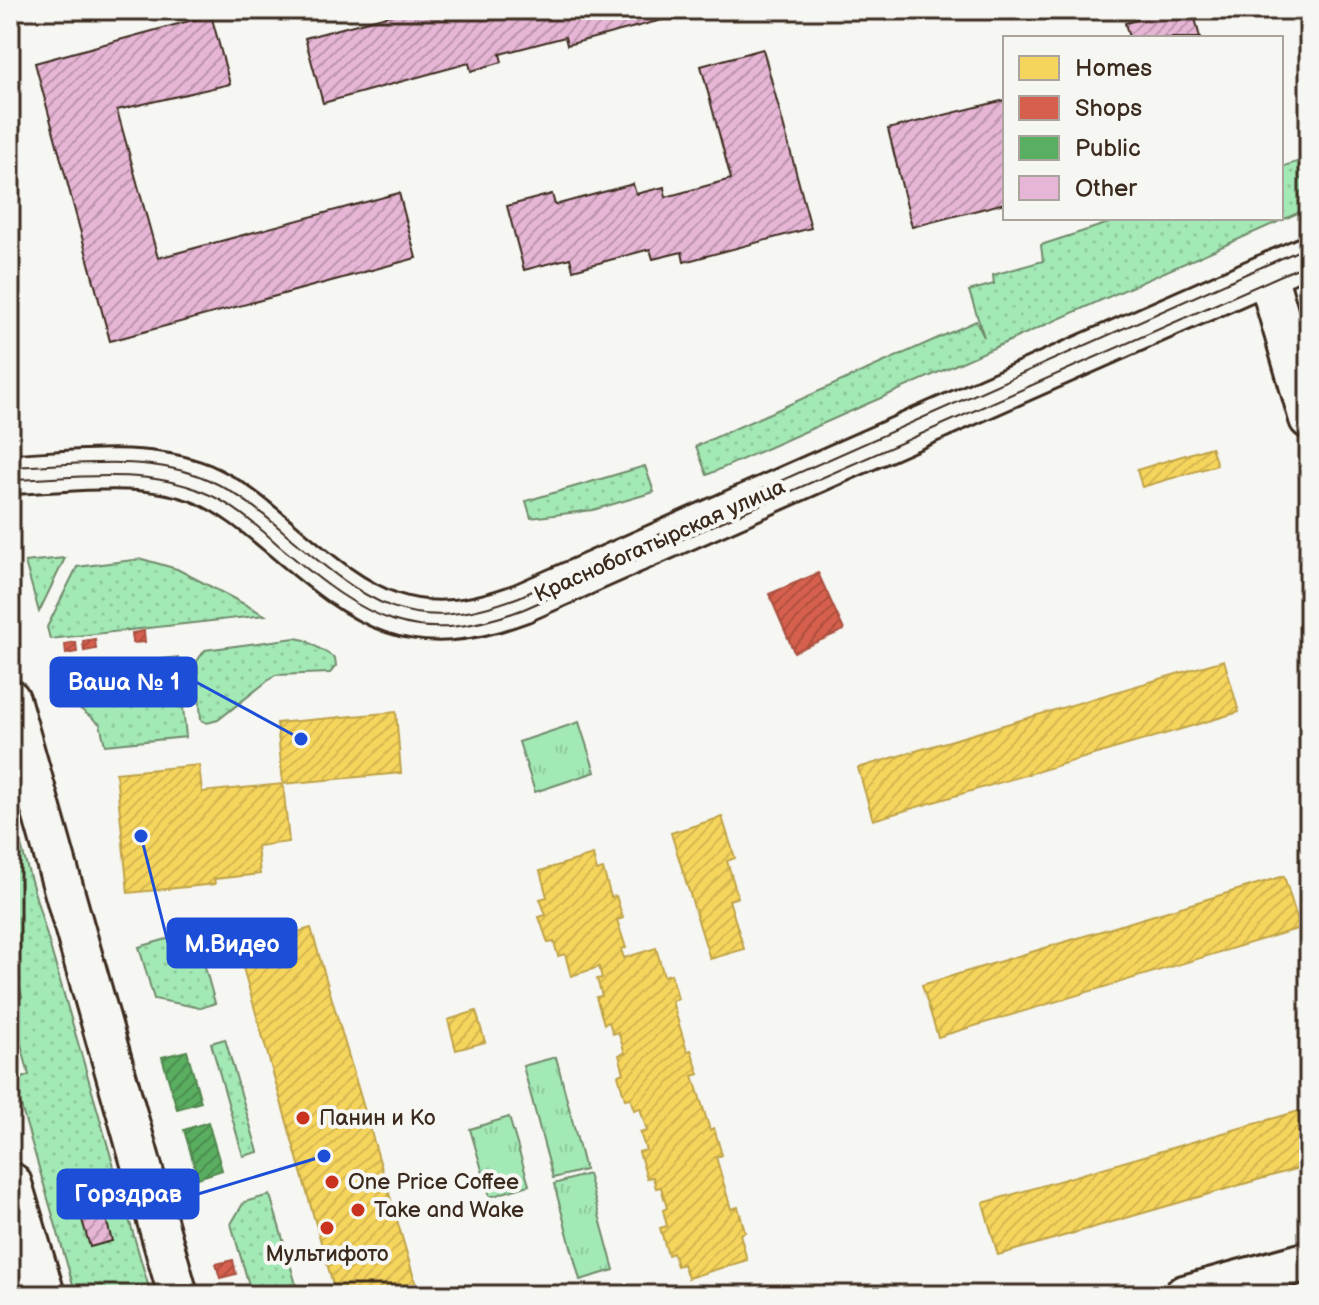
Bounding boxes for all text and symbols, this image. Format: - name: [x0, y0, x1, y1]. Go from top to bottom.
- legend: [1003, 36, 1283, 220]
- text: Homes: [1075, 54, 1152, 83]
- text: Shops: [1075, 94, 1142, 123]
- text: Public: [1075, 134, 1141, 163]
- text: Other: [1075, 174, 1137, 203]
- street label: Краснобогатырская улица: [530, 473, 790, 609]
- callout: Ваша № 1: [51, 658, 196, 706]
- text: Ваша № 1: [68, 668, 180, 697]
- callout: М.Видео: [168, 919, 296, 967]
- text: М.Видео: [184, 930, 280, 959]
- place label: Панин и Ко: [319, 1105, 436, 1132]
- marker: Панин и Ко: [294, 1109, 312, 1127]
- place label: One Price Coffee: [348, 1169, 519, 1196]
- callout: Горздрав: [58, 1170, 198, 1218]
- marker: One Price Coffee: [323, 1173, 341, 1191]
- text: Горздрав: [74, 1180, 182, 1209]
- place label: Take and Wake: [374, 1197, 524, 1224]
- marker: Take and Wake: [349, 1201, 367, 1219]
- marker: Мультифото: [318, 1219, 336, 1237]
- place label: Мультифото: [265, 1241, 389, 1268]

